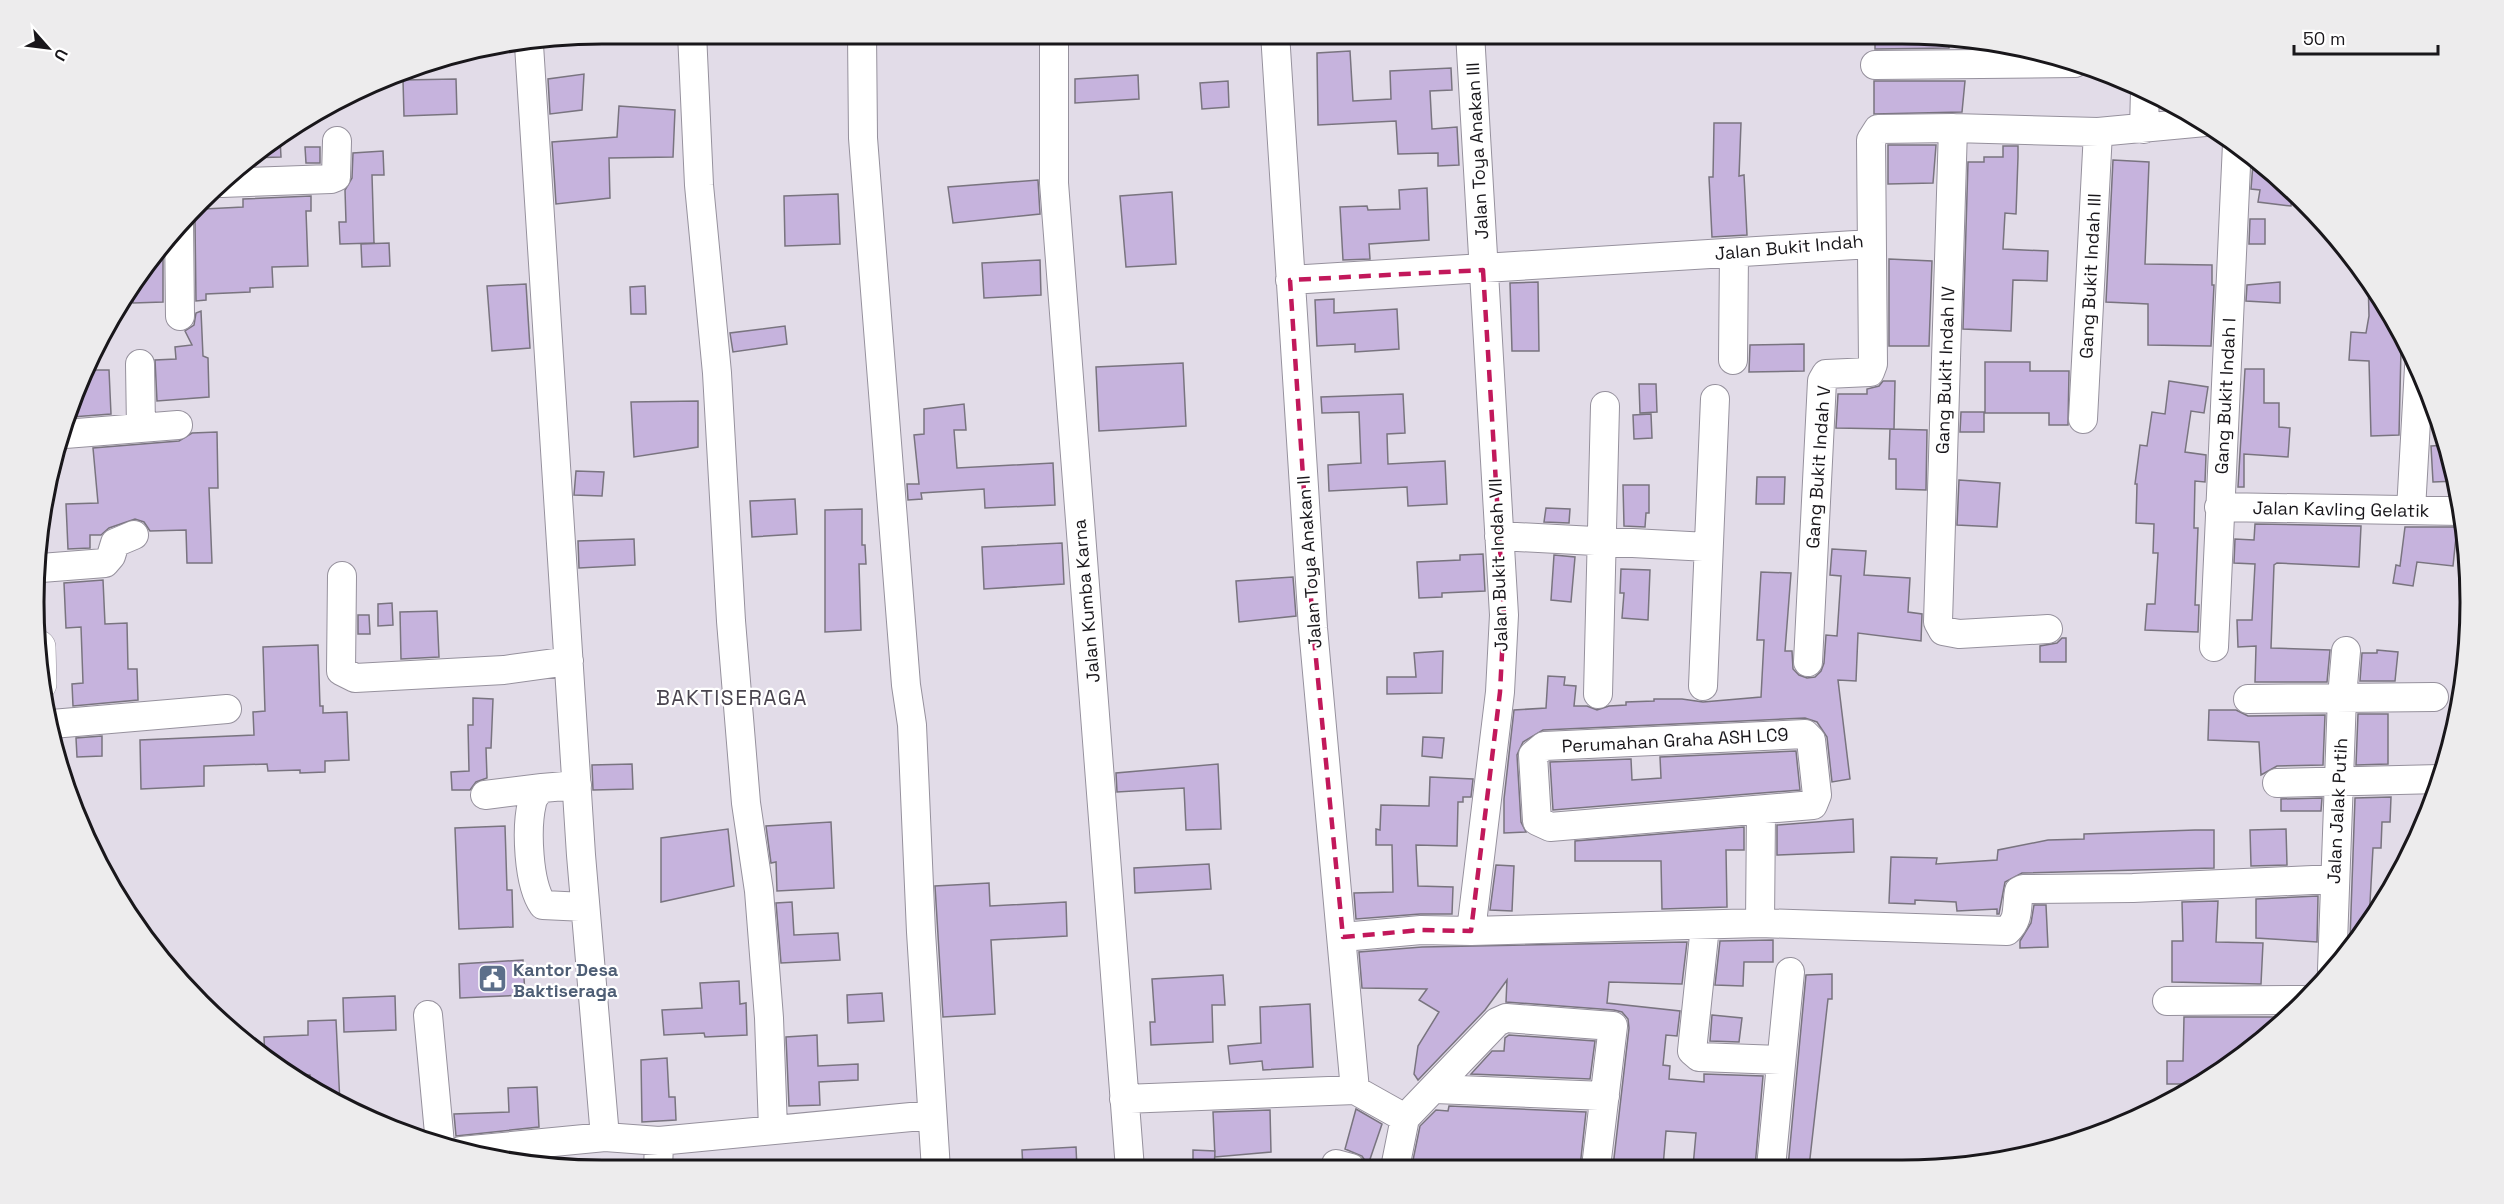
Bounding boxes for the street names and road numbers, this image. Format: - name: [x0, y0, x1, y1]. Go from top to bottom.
- street label: Jalan Toya Anakan III: [1461, 62, 1493, 240]
- street label: Gang Bukit Indah III: [2074, 193, 2106, 359]
- street label: Jalan Bukit Indah: [1714, 229, 1864, 265]
- street label: Gang Bukit Indah IV: [1931, 286, 1959, 454]
- street label: Gang Bukit Indah I: [2209, 317, 2241, 475]
- street label: Gang Bukit Indah V: [1801, 385, 1835, 549]
- street label: Jalan Toya Anakan II: [1291, 475, 1327, 649]
- street label: Jalan Bukit Indah VII: [1483, 478, 1513, 652]
- street label: Jalan Kavling Gelatik: [2252, 496, 2430, 522]
- street label: Jalan Kumba Karna: [1067, 518, 1105, 684]
- street label: Perumahan Graha ASH LC9: [1561, 723, 1789, 757]
- street label: Jalan Jalak Putih: [2322, 737, 2352, 885]

